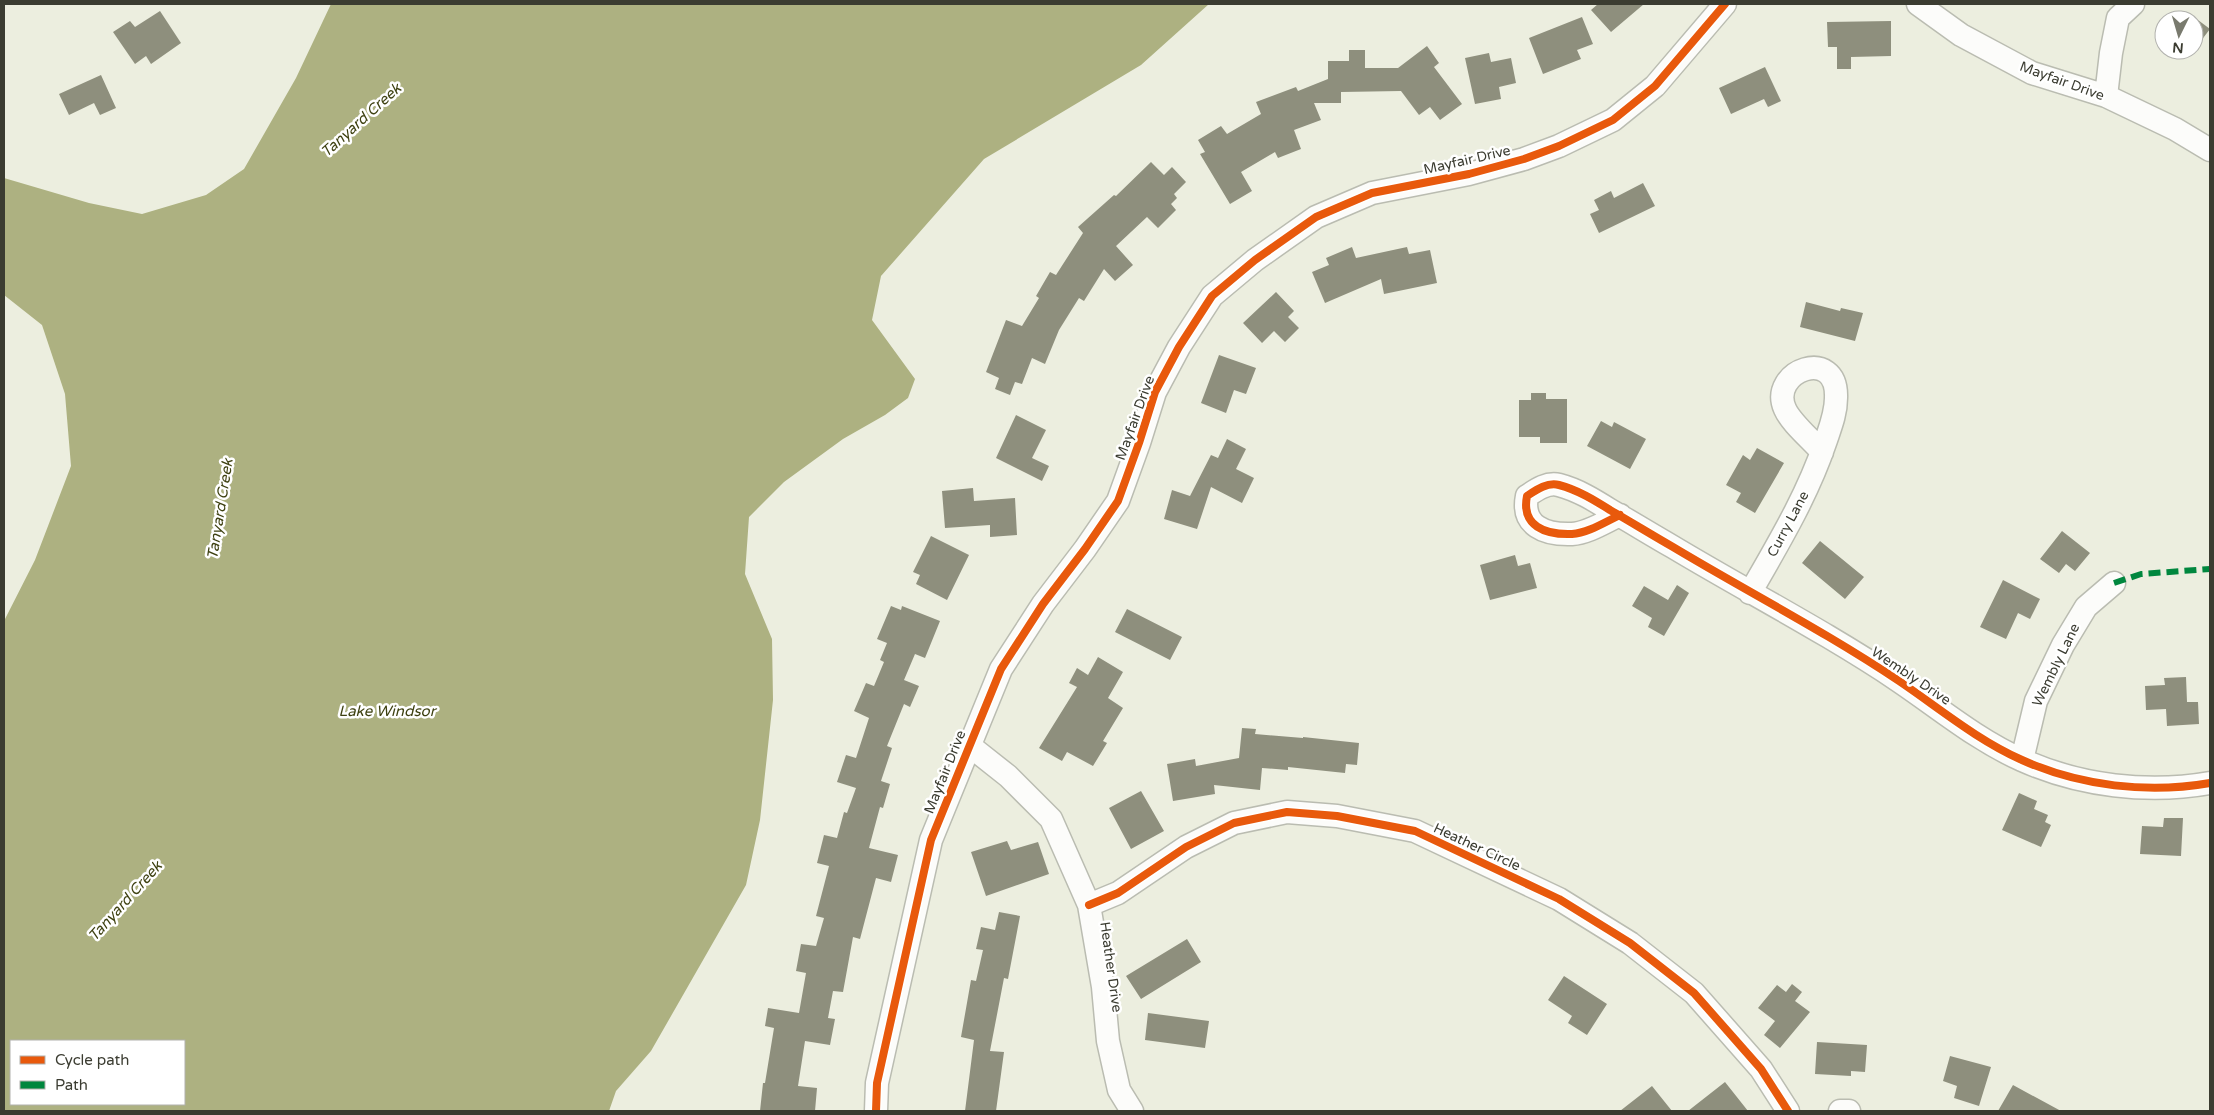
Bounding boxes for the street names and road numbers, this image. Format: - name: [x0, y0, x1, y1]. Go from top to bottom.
- street label: Mayfair Drive: [2017, 58, 2107, 104]
- street label: Mayfair Drive: [1422, 142, 1512, 178]
- street label: Mayfair Drive: [1112, 373, 1158, 463]
- street label: Curry Lane: [1764, 488, 1813, 560]
- street label: Wembly Lane: [2029, 621, 2083, 709]
- street label: Wembly Drive: [1868, 643, 1954, 709]
- street label: Mayfair Drive: [920, 728, 970, 816]
- street label: Heather Circle: [1431, 819, 1523, 875]
- street label: Heather Drive: [1096, 921, 1126, 1013]

